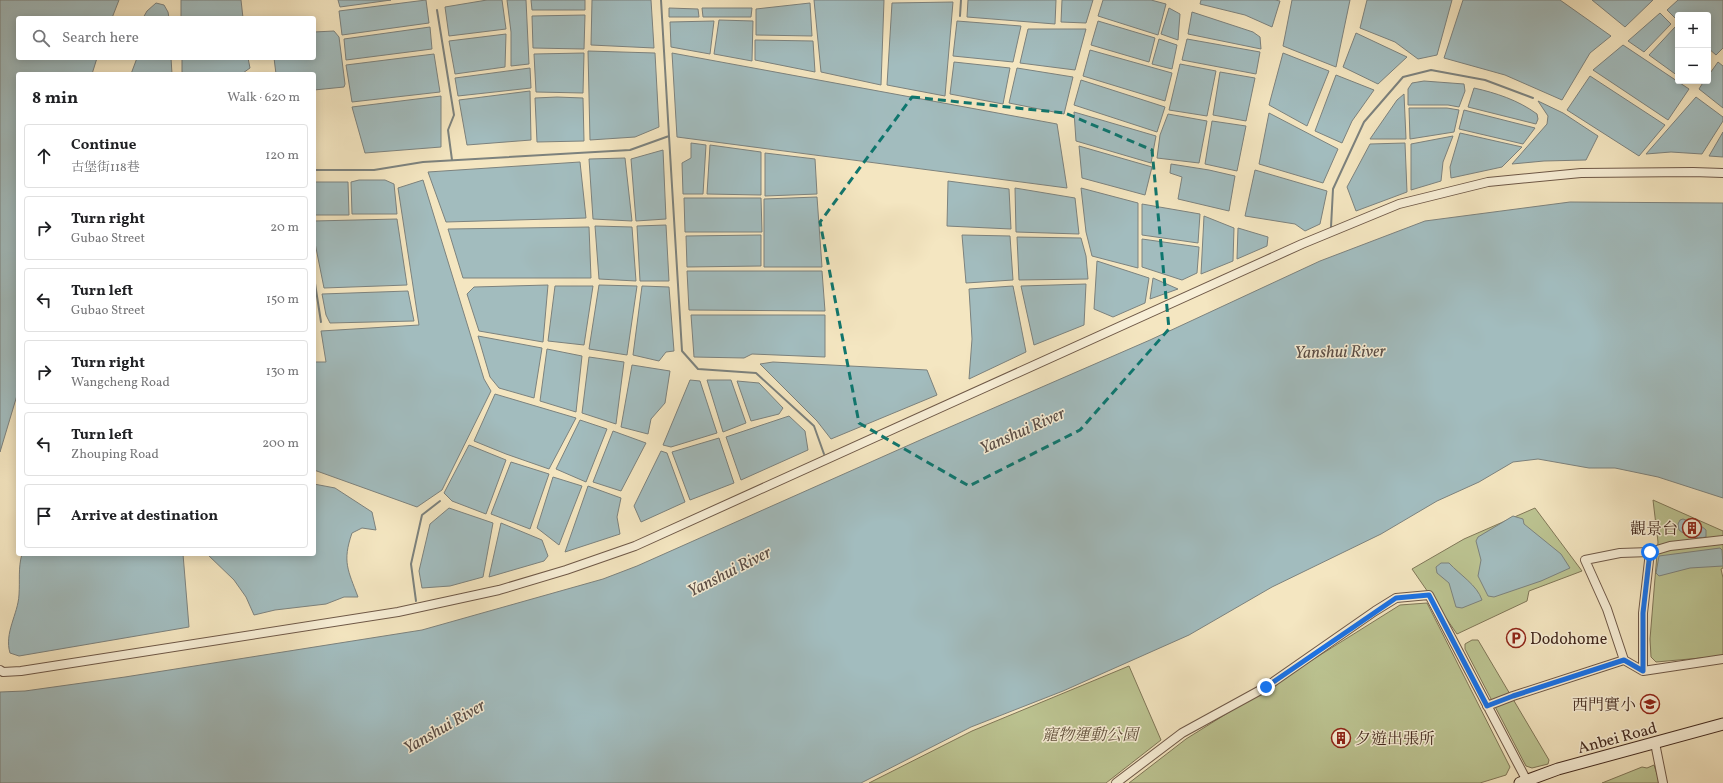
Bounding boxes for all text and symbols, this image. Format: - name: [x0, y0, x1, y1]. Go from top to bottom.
- map controls: [1675, 12, 1711, 84]
- button: +: [1675, 12, 1711, 48]
- search box: [16, 16, 316, 60]
- icon: search: [30, 27, 52, 49]
- text: Search here: [62, 28, 139, 49]
- button: −: [1675, 48, 1711, 84]
- text: 8 min: [32, 87, 78, 110]
- text: Walk · 620 m: [227, 89, 300, 107]
- text: Continue: [71, 135, 136, 156]
- icon: ahead: [33, 145, 55, 167]
- text: 120 m: [265, 147, 299, 165]
- text: 古堡街118巷: [71, 159, 140, 177]
- text: Turn right: [71, 209, 145, 230]
- icon: right: [33, 217, 55, 239]
- text: 20 m: [270, 219, 299, 237]
- text: Gubao Street: [71, 230, 145, 248]
- text: Turn left: [71, 281, 133, 302]
- icon: left: [33, 289, 55, 311]
- text: 150 m: [266, 291, 299, 309]
- text: Gubao Street: [71, 302, 145, 320]
- water label: Yanshui River: [1294, 340, 1387, 365]
- text: Turn right: [71, 353, 145, 374]
- icon: right: [33, 361, 55, 383]
- text: 130 m: [266, 363, 299, 381]
- text: Wangcheng Road: [71, 374, 170, 392]
- water label: Yanshui River: [976, 402, 1070, 460]
- text: Turn left: [71, 425, 133, 446]
- icon: left: [33, 433, 55, 455]
- text: 200 m: [262, 435, 299, 453]
- text: Zhouping Road: [71, 446, 159, 464]
- icon: arrive: [33, 505, 55, 527]
- text: Arrive at destination: [71, 506, 218, 527]
- building icon: 觀景台: [1681, 517, 1703, 539]
- place label: 觀景台: [1630, 519, 1678, 541]
- water label: Yanshui River: [684, 541, 776, 603]
- route start: [1641, 543, 1659, 561]
- parking icon: Dodohome: [1505, 627, 1527, 649]
- place label: Dodohome: [1530, 629, 1607, 651]
- route end: [1257, 678, 1275, 696]
- school or university icon: 西門實小: [1639, 693, 1661, 715]
- water label: Yanshui River: [399, 694, 491, 760]
- place label: 西門實小: [1572, 695, 1636, 717]
- street label: Anbei Road: [1575, 718, 1660, 760]
- park label: 寵物運動公園: [1042, 725, 1141, 747]
- building icon: 夕遊出張所: [1330, 727, 1352, 749]
- place label: 夕遊出張所: [1355, 729, 1435, 751]

